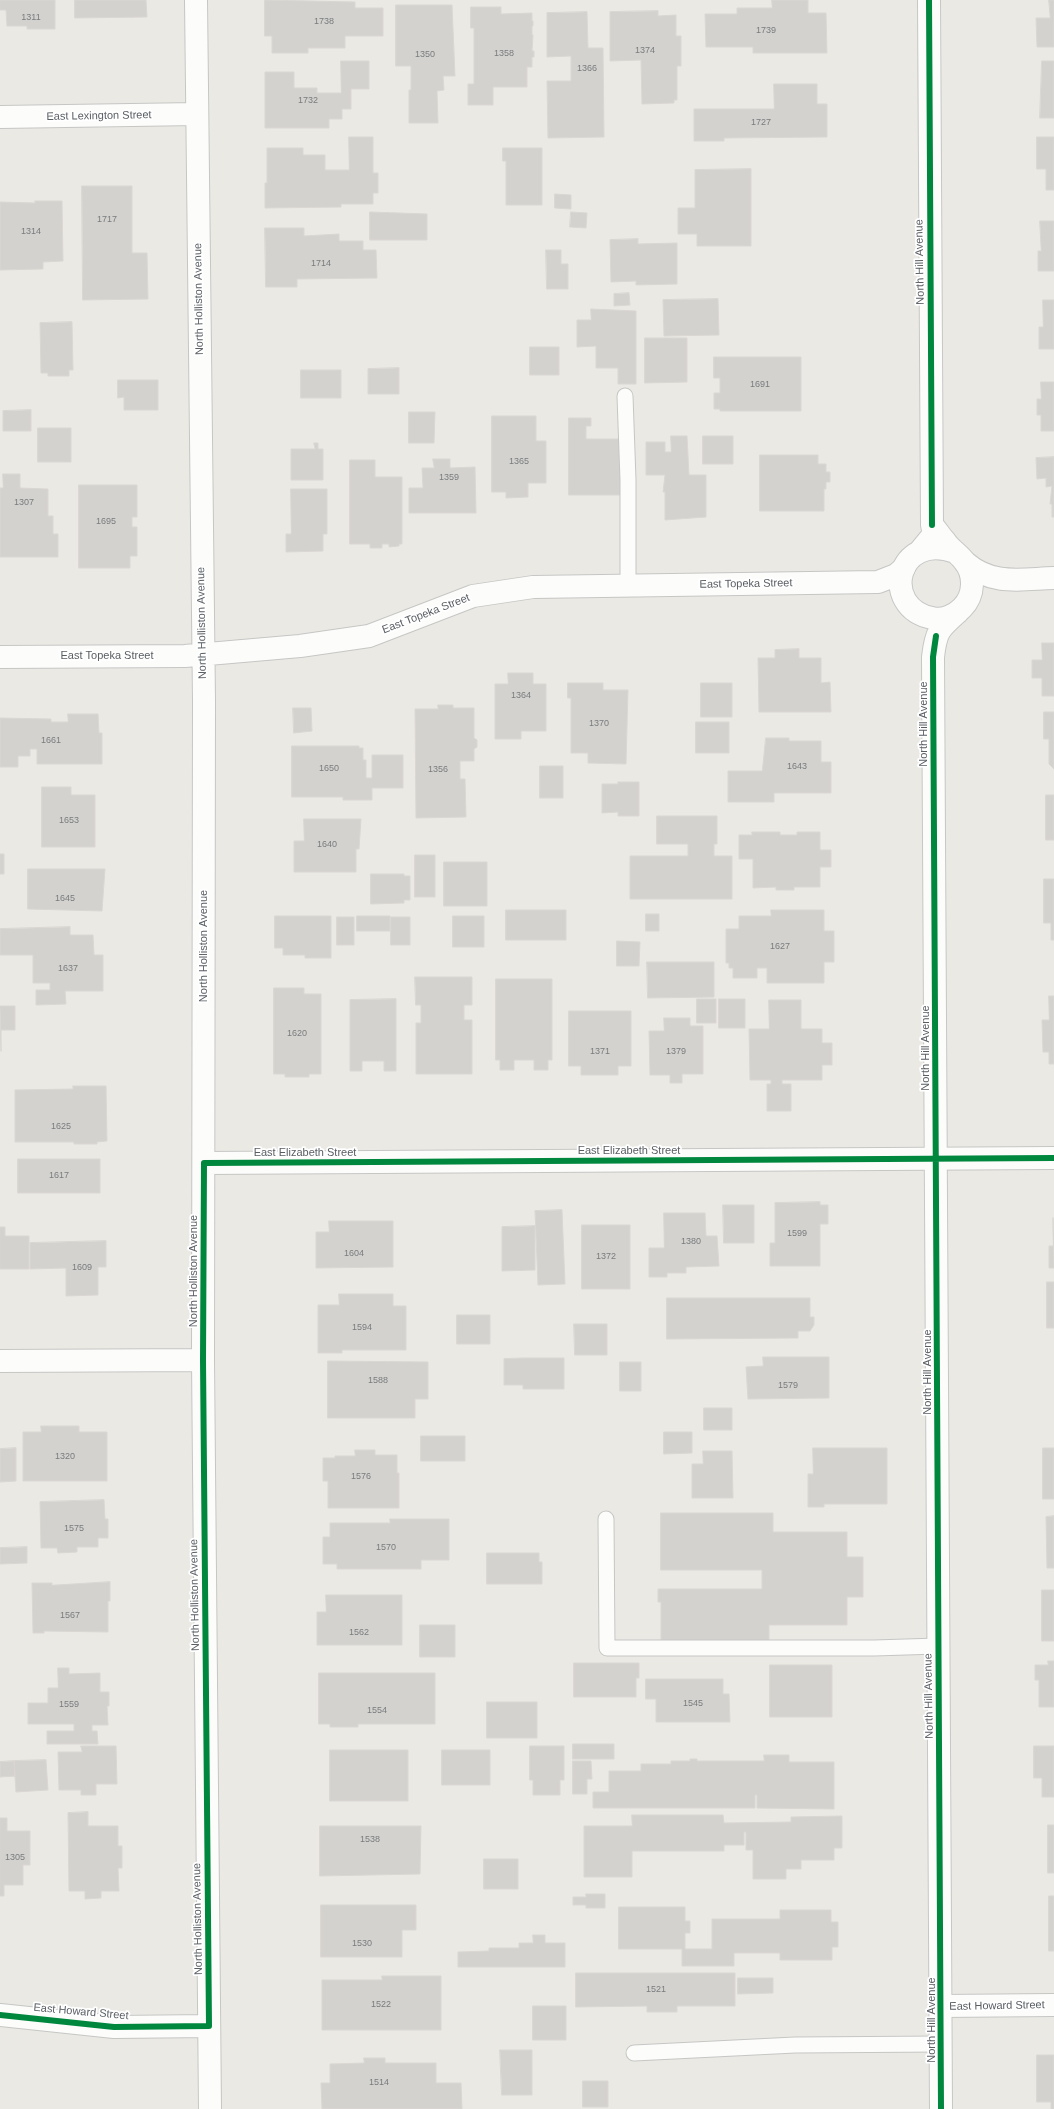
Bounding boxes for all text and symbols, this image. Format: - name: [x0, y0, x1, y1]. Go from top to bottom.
- house number: 1311: [21, 13, 41, 23]
- house number: 1738: [314, 17, 334, 27]
- house number: 1739: [756, 26, 776, 36]
- house number: 1374: [635, 46, 655, 56]
- house number: 1358: [494, 49, 514, 59]
- house number: 1350: [415, 50, 435, 60]
- house number: 1366: [577, 64, 597, 74]
- house number: 1732: [298, 96, 318, 106]
- street label: East Lexington Street: [46, 108, 152, 124]
- house number: 1727: [751, 118, 771, 128]
- house number: 1717: [97, 215, 117, 225]
- street label: North Hill Avenue: [913, 219, 927, 305]
- house number: 1314: [21, 227, 41, 237]
- street label: North Holliston Avenue: [191, 243, 207, 355]
- house number: 1714: [311, 259, 331, 269]
- house number: 1691: [750, 380, 770, 390]
- house number: 1365: [509, 457, 529, 467]
- house number: 1359: [439, 473, 459, 483]
- house number: 1307: [14, 498, 34, 508]
- house number: 1695: [96, 517, 116, 527]
- street label: North Holliston Avenue: [194, 567, 210, 679]
- street label: East Topeka Street: [699, 577, 793, 591]
- street label: East Topeka Street: [380, 591, 472, 637]
- street label: East Topeka Street: [61, 649, 153, 663]
- street label: North Hill Avenue: [917, 681, 931, 767]
- house number: 1364: [511, 691, 531, 701]
- house number: 1370: [589, 719, 609, 729]
- house number: 1661: [41, 736, 61, 746]
- house number: 1643: [787, 762, 807, 772]
- house number: 1650: [319, 764, 339, 774]
- house number: 1356: [428, 765, 448, 775]
- house number: 1653: [59, 816, 79, 826]
- house number: 1640: [317, 840, 337, 850]
- street label: North Holliston Avenue: [197, 890, 211, 1002]
- house number: 1645: [55, 894, 75, 904]
- house number: 1627: [770, 942, 790, 952]
- house number: 1637: [58, 964, 78, 974]
- street label: North Hill Avenue: [919, 1005, 933, 1091]
- house number: 1620: [287, 1029, 307, 1039]
- house number: 1371: [590, 1047, 610, 1057]
- house number: 1379: [666, 1047, 686, 1057]
- house number: 1625: [51, 1122, 71, 1132]
- street label: East Elizabeth Street: [578, 1144, 680, 1158]
- street label: East Elizabeth Street: [254, 1146, 356, 1160]
- house number: 1617: [49, 1171, 69, 1181]
- street label: North Holliston Avenue: [187, 1215, 201, 1327]
- house number: 1599: [787, 1229, 807, 1239]
- house number: 1380: [681, 1237, 701, 1247]
- house number: 1604: [344, 1249, 364, 1259]
- house number: 1372: [596, 1252, 616, 1262]
- house number: 1609: [72, 1263, 92, 1273]
- house number: 1594: [352, 1323, 372, 1333]
- street label: North Hill Avenue: [921, 1329, 935, 1415]
- house number: 1588: [368, 1376, 388, 1386]
- house number: 1579: [778, 1381, 798, 1391]
- house number: 1320: [55, 1452, 75, 1462]
- house number: 1576: [351, 1472, 371, 1482]
- house number: 1575: [64, 1524, 84, 1534]
- street label: North Holliston Avenue: [187, 1539, 203, 1651]
- house number: 1570: [376, 1543, 396, 1553]
- house number: 1567: [60, 1611, 80, 1621]
- house number: 1562: [349, 1628, 369, 1638]
- street label: North Hill Avenue: [922, 1653, 936, 1739]
- house number: 1545: [683, 1699, 703, 1709]
- house number: 1559: [59, 1700, 79, 1710]
- house number: 1554: [367, 1706, 387, 1716]
- house number: 1538: [360, 1835, 380, 1845]
- house number: 1305: [5, 1853, 25, 1863]
- street label: North Holliston Avenue: [190, 1863, 206, 1975]
- house number: 1530: [352, 1939, 372, 1949]
- street label: North Hill Avenue: [925, 1977, 939, 2063]
- house number: 1521: [646, 1985, 666, 1995]
- street label: East Howard Street: [949, 1999, 1045, 2013]
- house number: 1522: [371, 2000, 391, 2010]
- street label: East Howard Street: [33, 2001, 129, 2023]
- house number: 1514: [369, 2078, 389, 2088]

